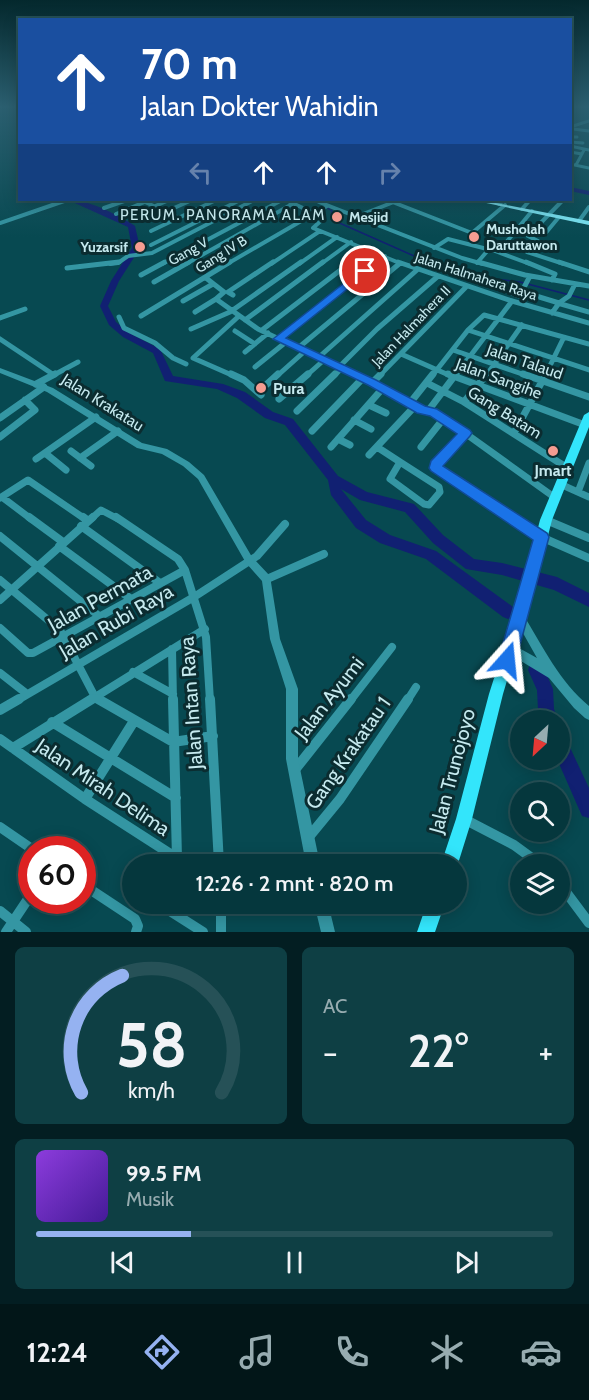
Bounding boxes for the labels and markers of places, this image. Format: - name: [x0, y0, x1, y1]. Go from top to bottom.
- place label: Mesjid: [349, 208, 388, 226]
- marker: Mesjid: [330, 210, 344, 224]
- place label: Musholah Daruttawon: [486, 220, 557, 254]
- marker: Musholah Daruttawon: [467, 230, 481, 244]
- place label: Yuzarsif: [79, 238, 128, 256]
- marker: Yuzarsif: [133, 240, 147, 254]
- pin: [339, 245, 390, 296]
- place label: Pura: [273, 379, 304, 398]
- marker: Pura: [254, 381, 268, 395]
- marker: Jmart: [546, 444, 560, 458]
- place label: Jmart: [533, 461, 572, 480]

